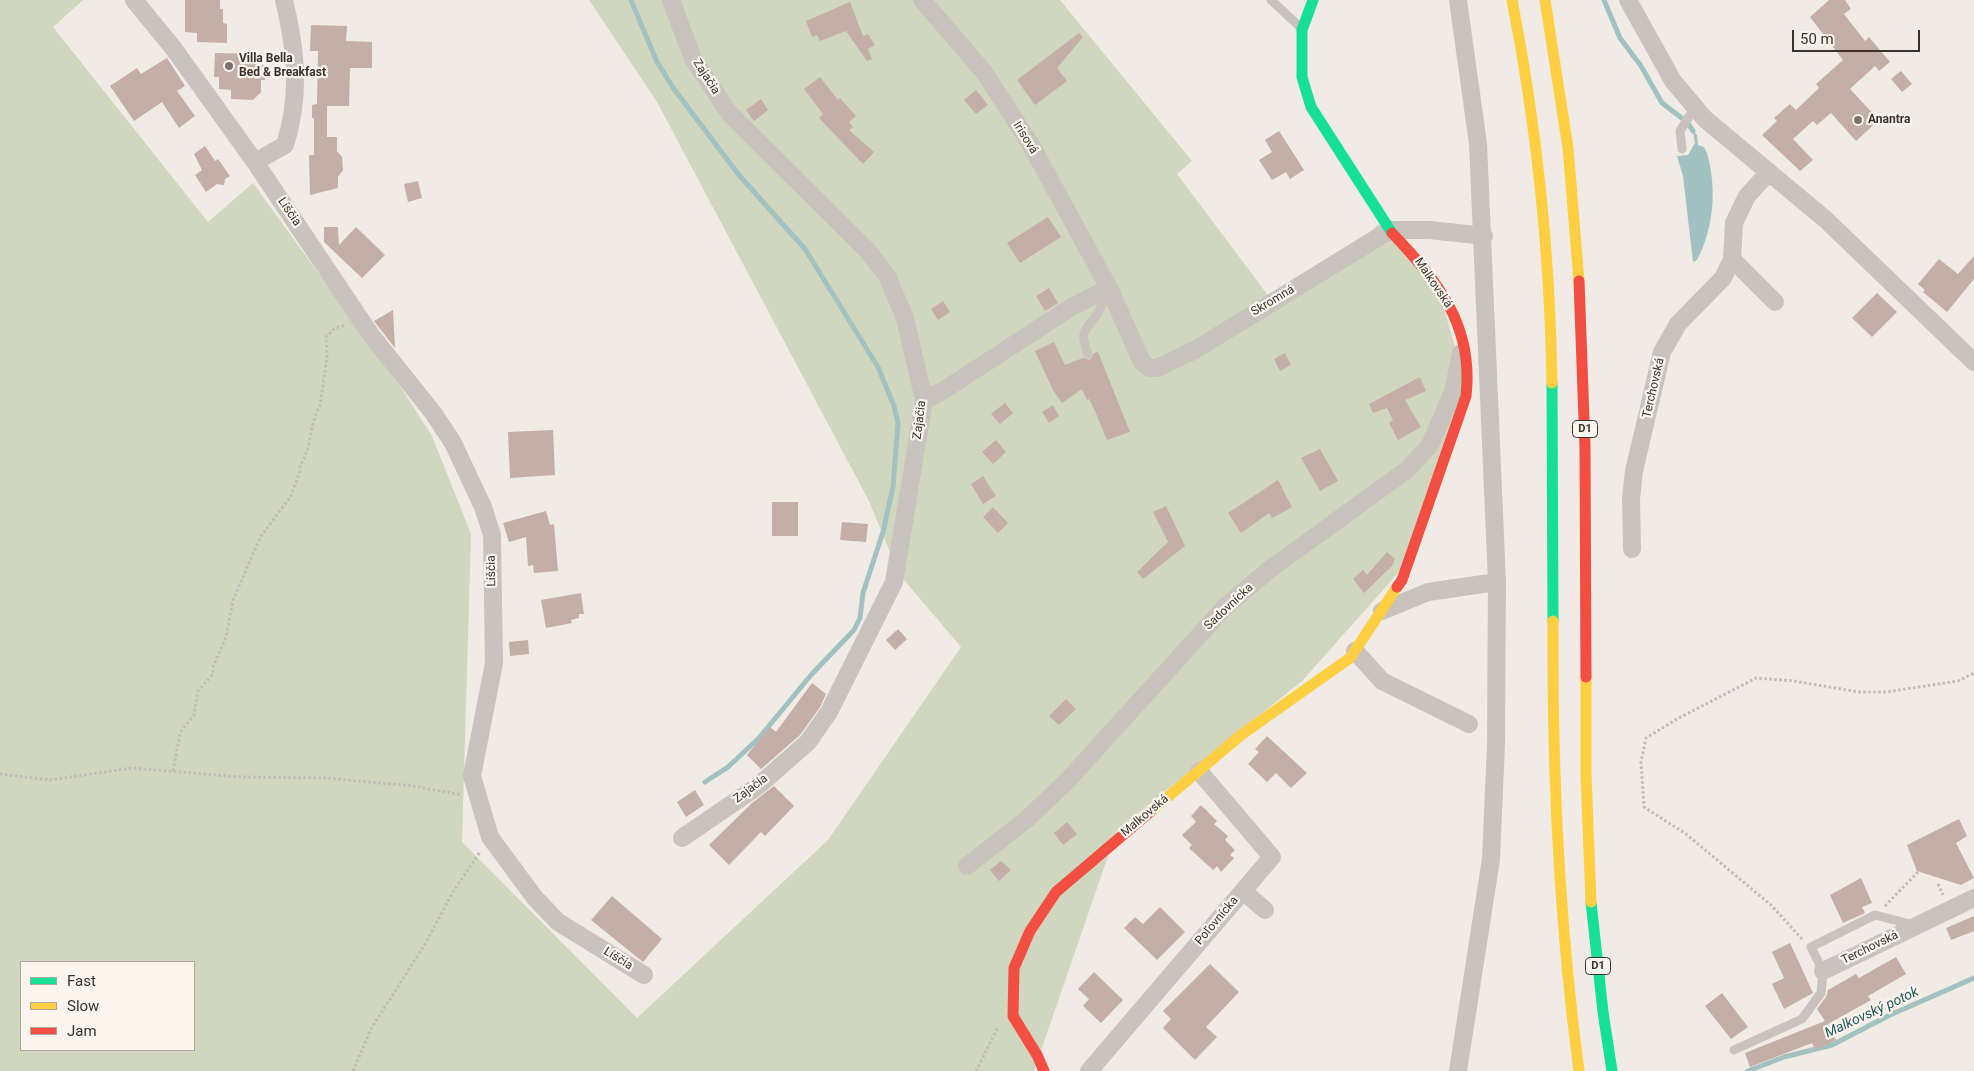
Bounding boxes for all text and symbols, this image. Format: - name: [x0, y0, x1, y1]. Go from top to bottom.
- scale bar: [1794, 20, 1922, 52]
- text: 50 m: [1800, 30, 1834, 48]
- place label: Villa Bella Bed & Breakfast: [239, 52, 326, 80]
- street label: Zajačia: [689, 57, 723, 97]
- marker: Villa Bella Bed & Breakfast: [223, 60, 235, 72]
- place label: Anantra: [1868, 113, 1910, 127]
- marker: Anantra: [1852, 114, 1864, 126]
- street label: Irisová: [1010, 119, 1040, 157]
- street label: Líščia: [274, 195, 304, 229]
- street label: Malkovská: [1411, 255, 1455, 311]
- street label: Skromná: [1249, 283, 1297, 319]
- street label: Terchovská: [1640, 357, 1668, 419]
- street label: Zajačia: [910, 400, 930, 440]
- road number: D1: [1572, 420, 1598, 438]
- street label: Líščia: [485, 555, 499, 587]
- street label: Sadovnícka: [1202, 581, 1256, 633]
- street label: Zajačia: [731, 772, 771, 806]
- street label: Malkovská: [1118, 792, 1172, 840]
- street label: Poľovnícka: [1192, 894, 1242, 948]
- street label: Terchovská: [1839, 928, 1901, 968]
- street label: Líščia: [601, 945, 635, 973]
- road number: D1: [1586, 958, 1610, 974]
- legend: [20, 961, 195, 1051]
- text: Fast: [67, 972, 96, 990]
- water label: Malkovský potok: [1822, 984, 1922, 1042]
- text: Slow: [67, 997, 99, 1015]
- text: Jam: [67, 1022, 97, 1040]

